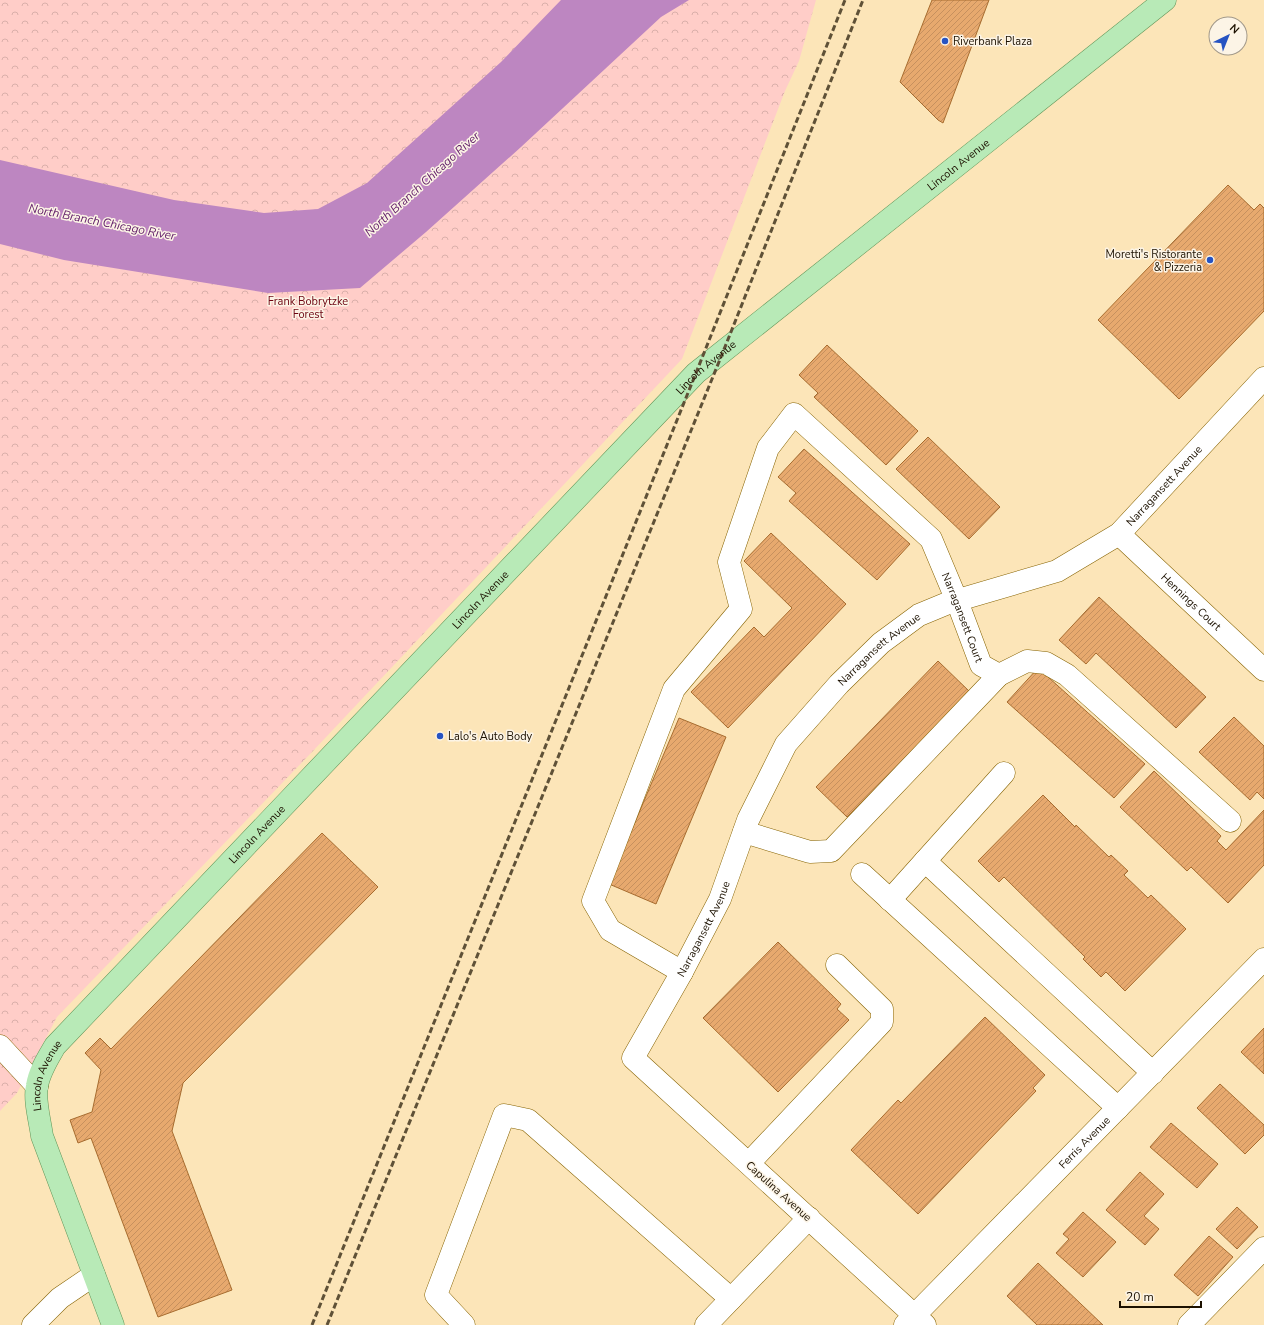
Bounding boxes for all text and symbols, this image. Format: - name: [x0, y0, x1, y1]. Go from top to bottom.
- north arrow: [1208, 16, 1248, 56]
- text: N: [1226, 21, 1243, 37]
- place label: Riverbank Plaza: [953, 34, 1032, 49]
- marker: Riverbank Plaza: [940, 36, 950, 46]
- water label: North Branch Chicago River: [361, 128, 483, 240]
- street label: Lincoln Avenue: [924, 135, 993, 194]
- water label: North Branch Chicago River: [27, 200, 177, 244]
- place label: Moretti's Ristorante & Pizzeria: [1105, 247, 1202, 275]
- marker: Moretti's Ristorante & Pizzeria: [1205, 255, 1215, 265]
- park label: Frank Bobrytzke Forest: [268, 294, 348, 322]
- street label: Lincoln Avenue: [672, 337, 739, 398]
- street label: Narragansett Avenue: [1123, 442, 1206, 530]
- street label: Lincoln Avenue: [449, 567, 512, 633]
- street label: Narragansett Court: [938, 570, 986, 665]
- street label: Hennings Court: [1157, 570, 1224, 634]
- street label: Narragansett Avenue: [835, 609, 924, 689]
- place label: Lalo's Auto Body: [448, 729, 533, 744]
- marker: Lalo's Auto Body: [435, 731, 445, 741]
- street label: Lincoln Avenue: [226, 802, 289, 867]
- street label: Narragansett Avenue: [674, 879, 734, 980]
- street label: Lincoln Avenue: [29, 1036, 65, 1112]
- street label: Ferris Avenue: [1056, 1113, 1114, 1172]
- street label: Capulina Avenue: [743, 1158, 815, 1225]
- scale bar: [1120, 1283, 1201, 1309]
- text: 20 m: [1126, 1289, 1154, 1305]

